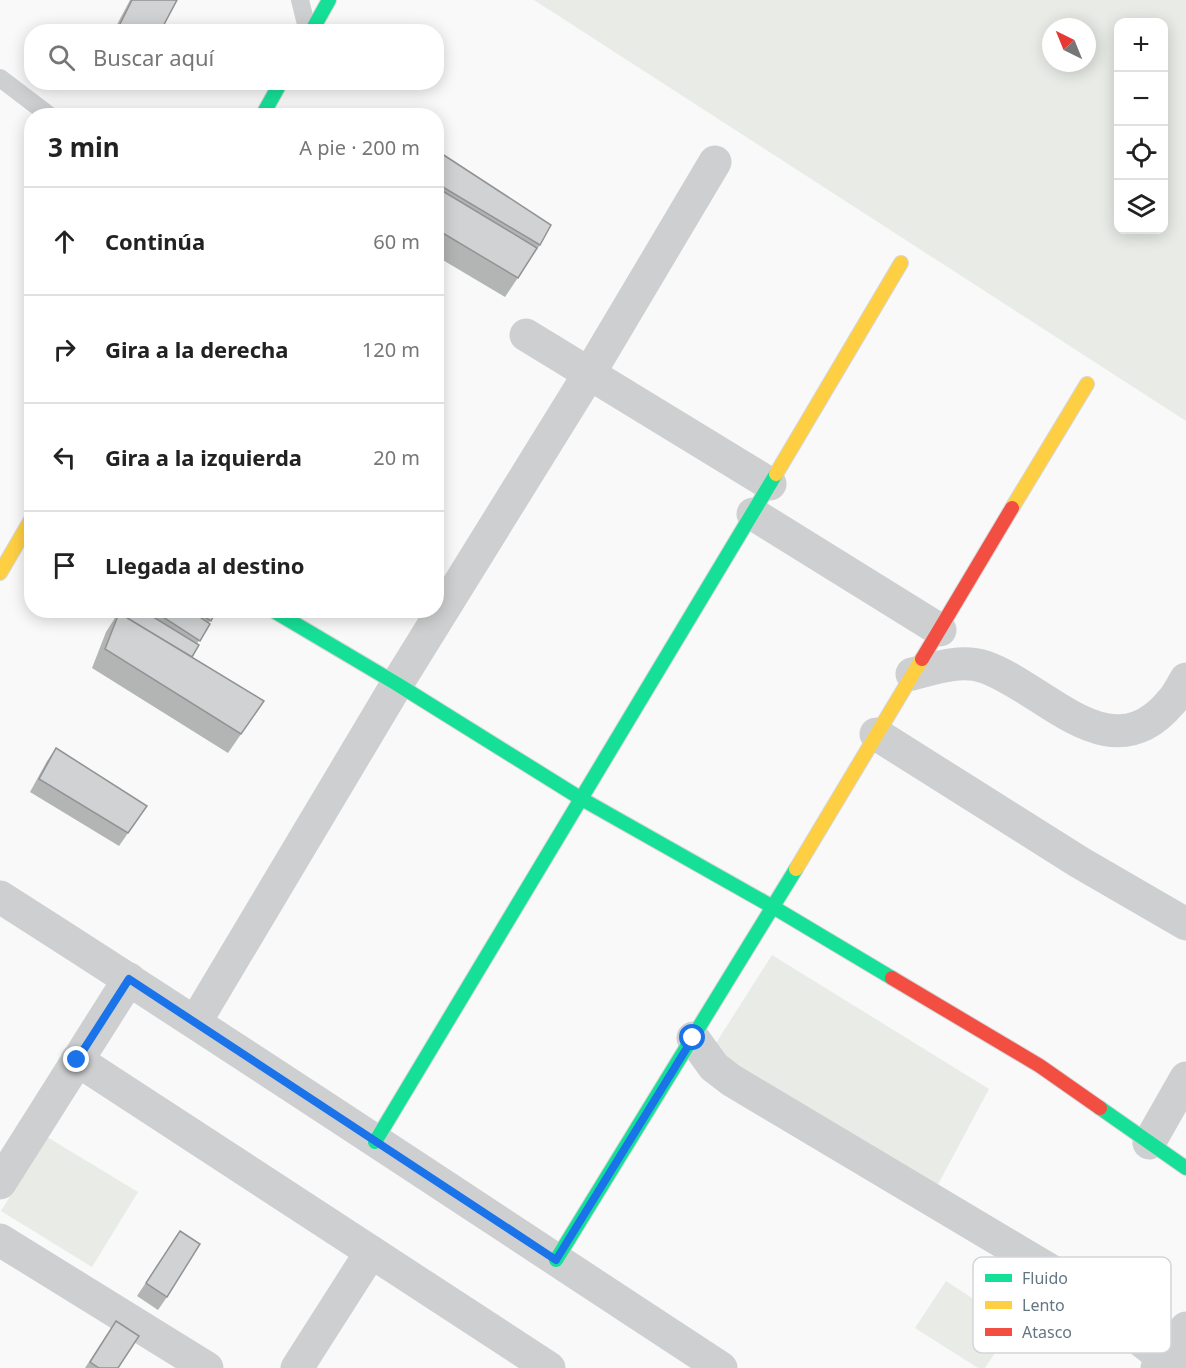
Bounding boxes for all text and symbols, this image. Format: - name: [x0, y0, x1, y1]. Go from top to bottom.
- north arrow: [1042, 18, 1096, 72]
- map controls: [1114, 18, 1168, 234]
- button: +: [1114, 18, 1168, 72]
- search box: [24, 24, 444, 90]
- icon: search: [45, 41, 78, 74]
- text: Buscar aquí: [93, 42, 214, 72]
- button: −: [1114, 72, 1168, 126]
- button: locate: [1114, 126, 1168, 180]
- text: 3 min: [48, 129, 120, 165]
- text: A pie · 200 m: [299, 134, 420, 161]
- button: layers: [1114, 180, 1168, 234]
- icon: ahead: [48, 225, 81, 258]
- text: Continúa: [105, 226, 205, 256]
- text: 60 m: [373, 228, 420, 255]
- icon: right: [48, 333, 81, 366]
- text: Gira a la derecha: [105, 334, 289, 364]
- text: 120 m: [362, 336, 420, 363]
- icon: left: [48, 441, 81, 474]
- text: Gira a la izquierda: [105, 442, 302, 472]
- text: 20 m: [373, 444, 420, 471]
- icon: arrive: [48, 549, 81, 582]
- text: Llegada al destino: [105, 550, 305, 580]
- route start: [679, 1024, 705, 1050]
- route end: [63, 1046, 89, 1072]
- legend: [973, 1257, 1171, 1353]
- text: Fluido: [1022, 1267, 1068, 1289]
- text: Lento: [1022, 1294, 1065, 1316]
- text: Atasco: [1022, 1321, 1072, 1343]

